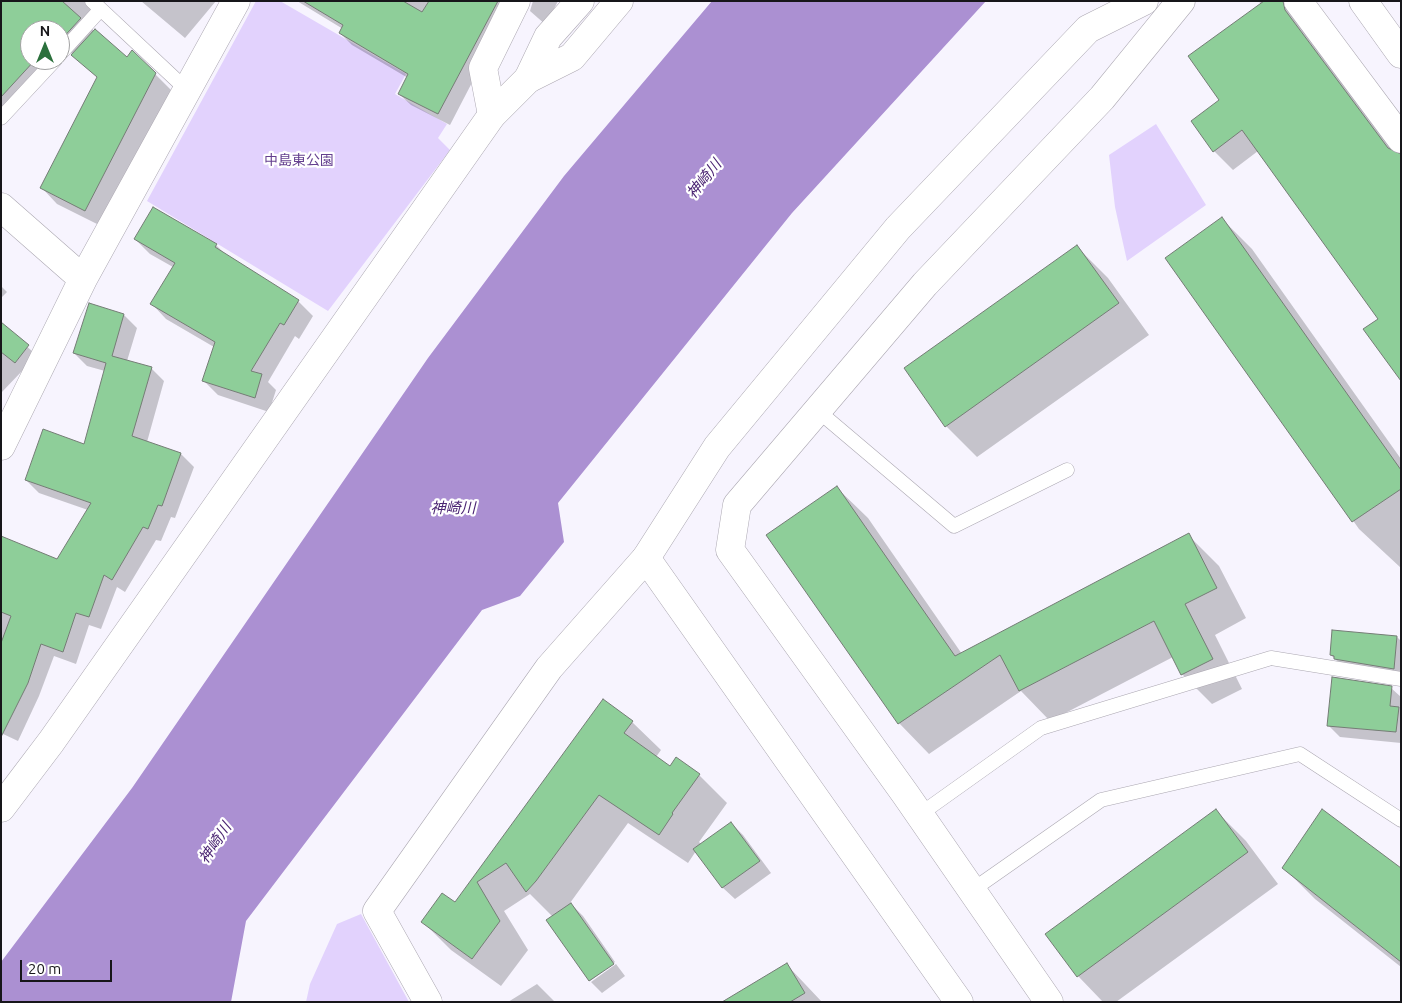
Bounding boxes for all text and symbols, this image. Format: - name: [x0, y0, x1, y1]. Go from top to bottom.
- north arrow: [20, 20, 70, 70]
- text: N: [40, 23, 50, 39]
- park label: 中島東公園: [264, 152, 334, 168]
- water label: 神崎川: [683, 156, 725, 202]
- water label: 神崎川: [431, 499, 475, 517]
- water label: 神崎川: [195, 819, 235, 867]
- scale bar: [22, 950, 115, 982]
- text: 20 m: [28, 960, 61, 977]

